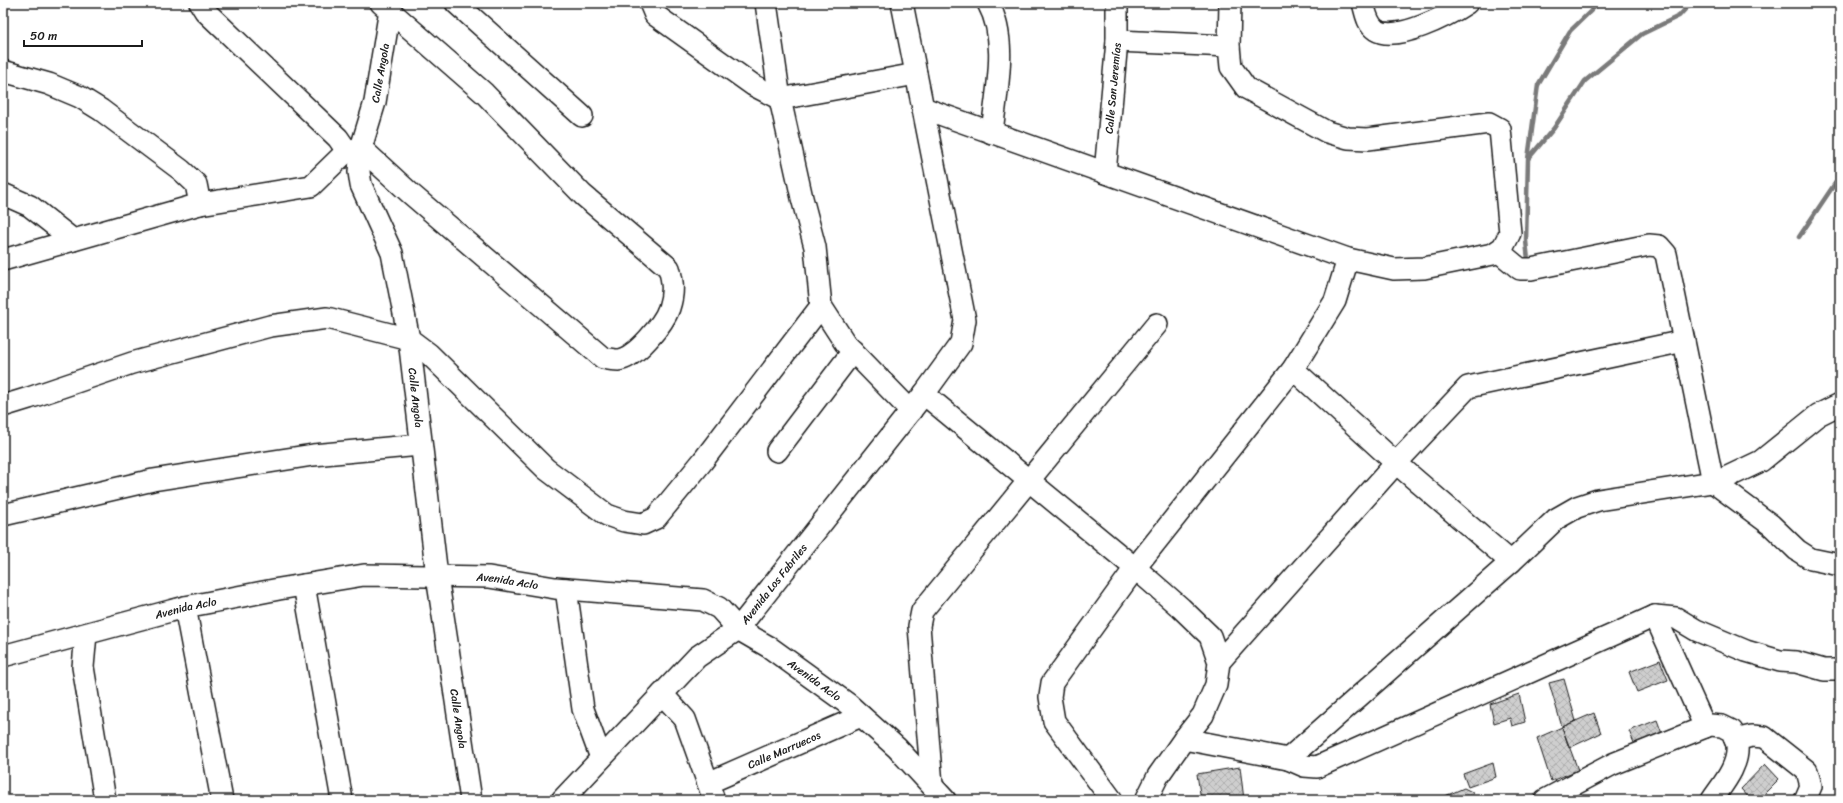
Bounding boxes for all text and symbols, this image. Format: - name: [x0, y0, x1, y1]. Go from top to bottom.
- scale bar: [24, 22, 142, 48]
- text: 50 m: [30, 25, 57, 47]
- street label: Calle Angola: [366, 41, 395, 104]
- street label: Calle San Jeremías: [1100, 42, 1127, 135]
- street label: Calle Angola: [402, 367, 428, 429]
- street label: Avenida Los Fabriles: [736, 539, 813, 629]
- street label: Avenida Aclo: [475, 568, 540, 595]
- street label: Avenida Aclo: [152, 592, 219, 625]
- street label: Avenida Aclo: [783, 654, 846, 707]
- street label: Calle Angola: [444, 688, 472, 750]
- street label: Calle Marruecos: [745, 726, 824, 775]

